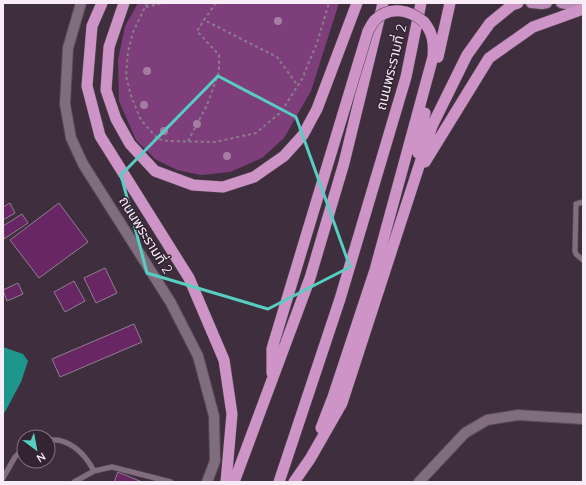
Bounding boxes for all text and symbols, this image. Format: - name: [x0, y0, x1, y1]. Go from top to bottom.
- street label: ถนนพระรามที่ 2: [371, 22, 410, 112]
- street label: ถนนพระรามที่ 2: [115, 192, 178, 277]
- north arrow: [16, 429, 56, 469]
- text: N: [34, 449, 48, 466]

